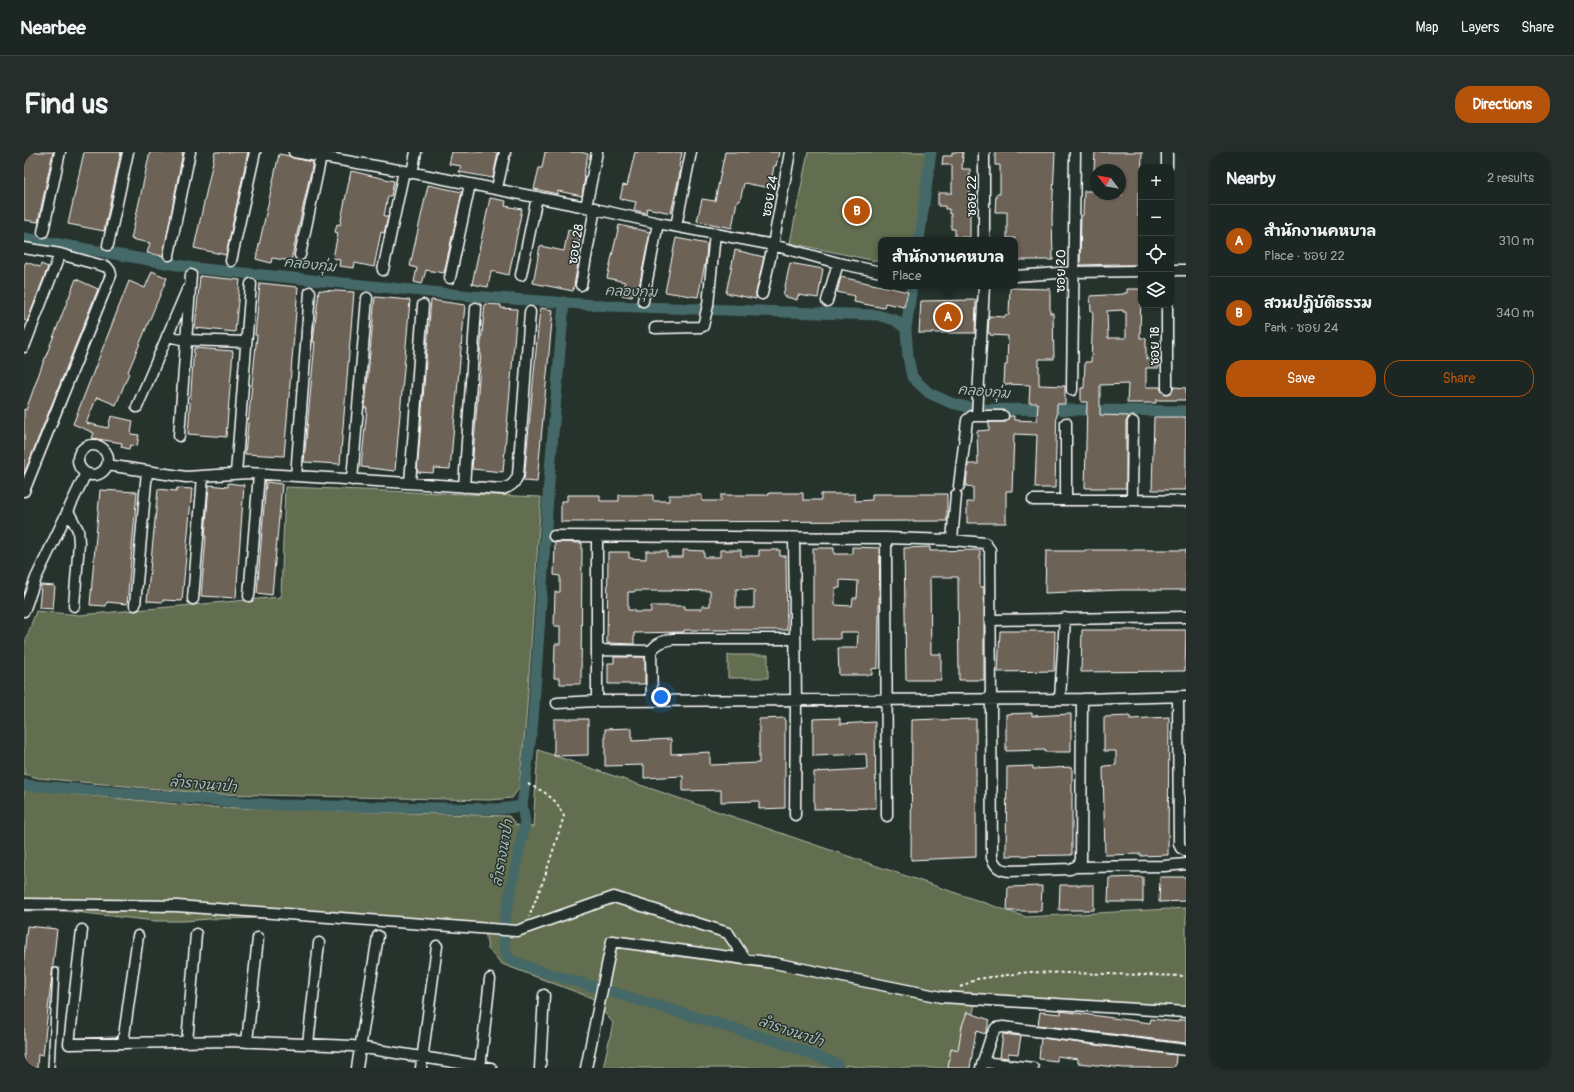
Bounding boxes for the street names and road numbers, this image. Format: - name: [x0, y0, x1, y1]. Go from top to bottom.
- street label: ซอย 24: [758, 174, 782, 218]
- street label: ซอย 22: [964, 175, 980, 217]
- street label: ซอย 28: [565, 222, 587, 266]
- street label: ซอย 20: [1053, 249, 1069, 293]
- street label: ซอย 18: [1147, 326, 1163, 365]

